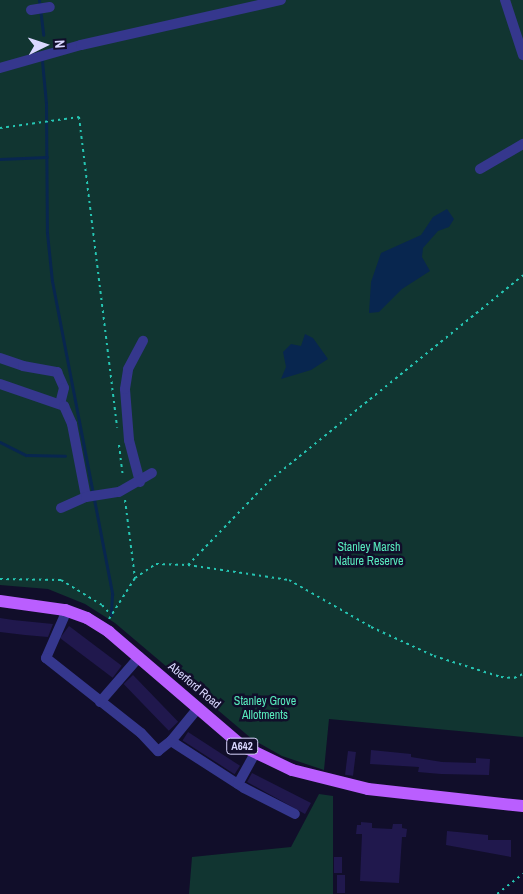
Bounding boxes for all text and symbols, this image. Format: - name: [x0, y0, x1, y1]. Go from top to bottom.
- north arrow: [20, 20, 70, 70]
- text: N: [51, 39, 69, 49]
- park label: Stanley Marsh Nature Reserve: [335, 541, 403, 569]
- street label: Aberford Road: [165, 660, 223, 712]
- park label: Stanley Grove Allotments: [234, 695, 296, 723]
- road number: A642: [226, 738, 258, 754]

